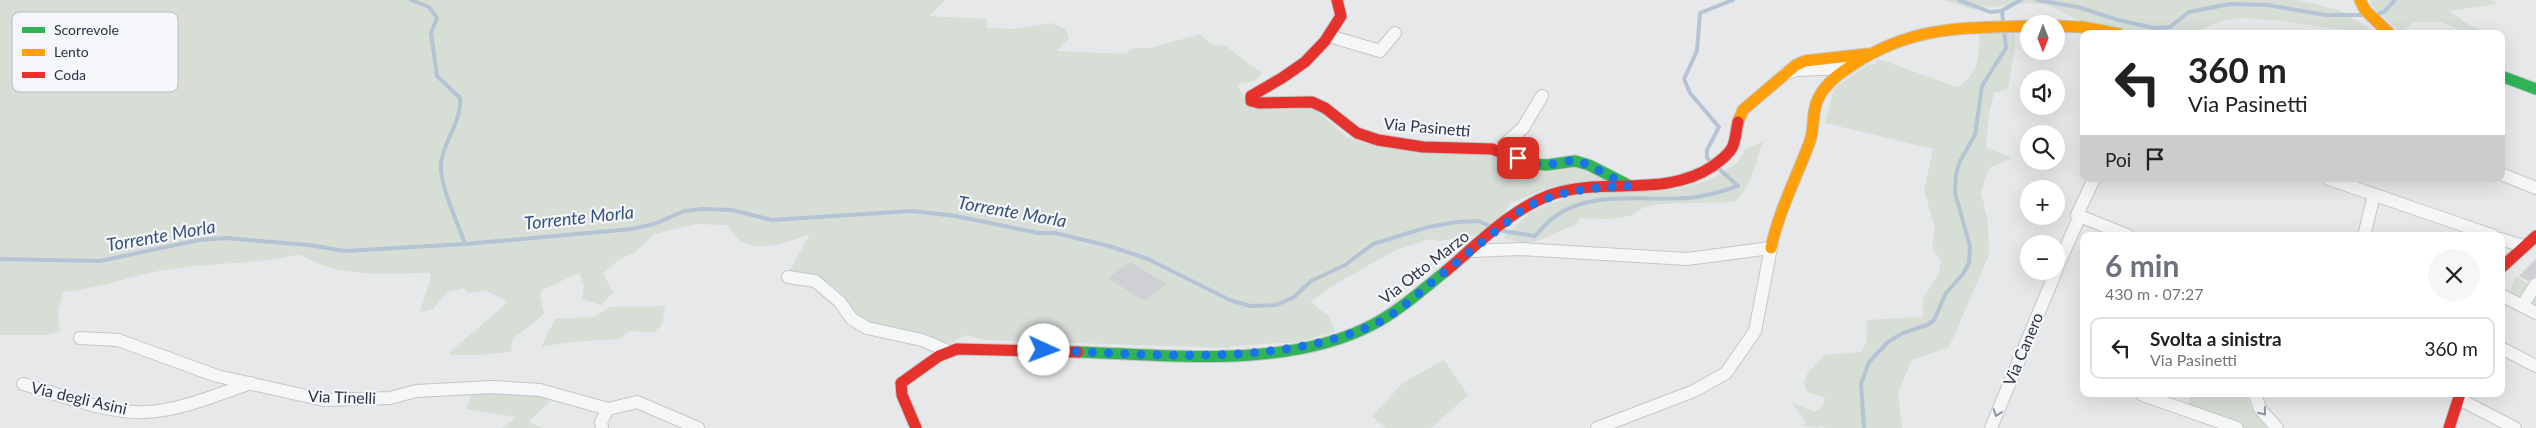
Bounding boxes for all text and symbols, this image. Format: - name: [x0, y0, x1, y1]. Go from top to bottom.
- legend: [12, 12, 178, 92]
- north arrow: [2020, 15, 2065, 60]
- map controls: [2020, 15, 2065, 280]
- text: Scorrevole: [54, 21, 119, 38]
- text: Lento: [54, 43, 89, 60]
- text: 360 m: [2188, 48, 2287, 90]
- icon: left: [2105, 50, 2170, 115]
- text: Coda: [54, 66, 86, 83]
- button: sound: [2020, 70, 2065, 115]
- text: Via Pasinetti: [2188, 90, 2308, 117]
- street label: Via Pasinetti: [1383, 113, 1471, 140]
- button: search: [2020, 125, 2065, 170]
- pin: [1497, 137, 1539, 179]
- icon: arrive: [1504, 144, 1532, 172]
- icon: arrive: [2141, 145, 2169, 173]
- text: Poi: [2105, 148, 2131, 171]
- button: +: [2020, 180, 2065, 225]
- water label: Torrente Morla: [956, 191, 1068, 231]
- water label: Torrente Morla: [523, 200, 635, 234]
- water label: Torrente Morla: [105, 215, 217, 255]
- street label: Via Otto Marzo: [1375, 226, 1472, 307]
- button: −: [2020, 235, 2065, 280]
- text: 6 min: [2105, 247, 2179, 283]
- button: close: [2428, 249, 2480, 301]
- text: 430 m · 07:27: [2105, 284, 2204, 303]
- street label: Via Canero: [1999, 310, 2046, 388]
- position arrow: [1017, 323, 1069, 375]
- text: Svolta a sinistra: [2150, 327, 2282, 350]
- icon: left: [2107, 334, 2135, 362]
- text: 360 m: [2424, 337, 2478, 360]
- text: Via Pasinetti: [2150, 350, 2237, 369]
- street label: Via degli Asini: [29, 377, 129, 418]
- street label: Via Tinelli: [308, 386, 376, 407]
- one-way arrow: [2257, 407, 2266, 416]
- one-way arrow: [1992, 408, 2003, 417]

